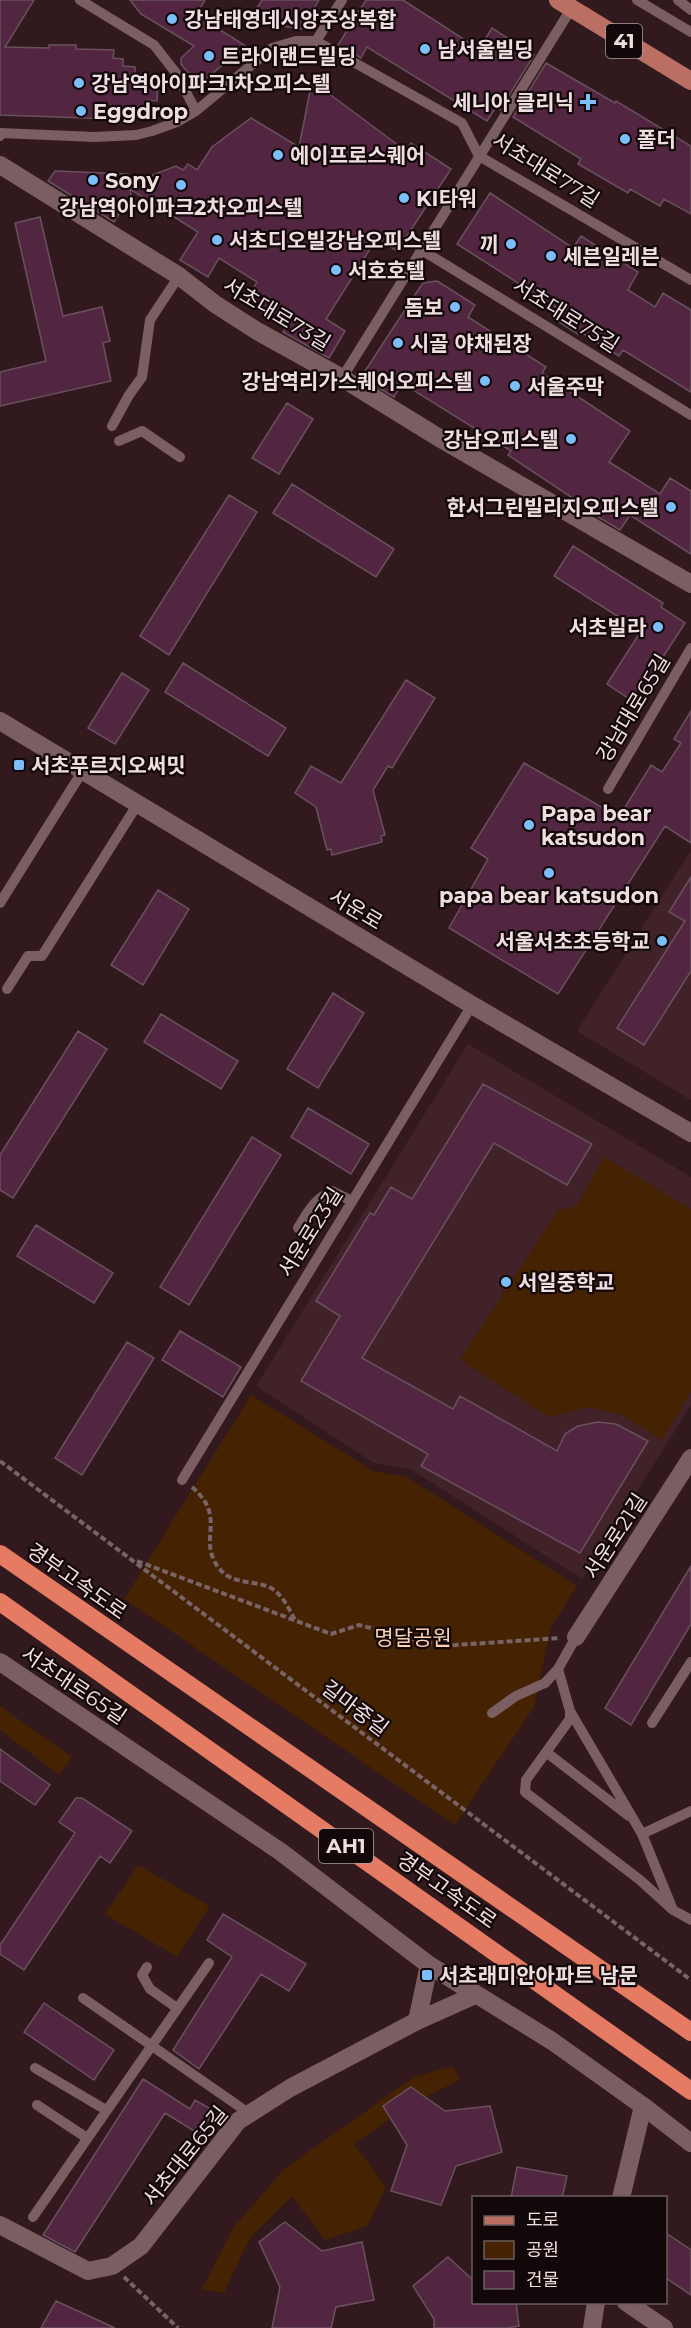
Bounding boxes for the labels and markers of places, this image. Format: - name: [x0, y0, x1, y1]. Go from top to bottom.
- place label: 강남태영데시앙주상복합: [184, 7, 397, 32]
- marker: 강남태영데시앙주상복합: [165, 12, 179, 26]
- place label: 남서울빌딩: [437, 37, 534, 62]
- marker: 남서울빌딩: [418, 42, 432, 56]
- place label: 트라이랜드빌딩: [221, 44, 356, 69]
- marker: 트라이랜드빌딩: [202, 49, 216, 63]
- place label: 강남역아이파크1차오피스텔: [91, 71, 331, 96]
- marker: 강남역아이파크1차오피스텔: [72, 76, 86, 90]
- place label: 세니아 클리닉: [452, 90, 574, 115]
- marker: 세니아 클리닉: [579, 93, 597, 111]
- place label: Eggdrop: [93, 99, 188, 124]
- marker: Eggdrop: [74, 104, 88, 118]
- place label: 폴더: [637, 127, 676, 152]
- marker: 폴더: [618, 132, 632, 146]
- place label: 에이프로스퀘어: [290, 143, 425, 168]
- marker: 에이프로스퀘어: [271, 148, 285, 162]
- place label: Sony: [105, 168, 159, 193]
- marker: Sony: [86, 173, 100, 187]
- marker: 강남역아이파크2차오피스텔: [174, 178, 188, 192]
- place label: KI타워: [416, 186, 477, 211]
- marker: KI타워: [397, 191, 411, 205]
- place label: 강남역아이파크2차오피스텔: [59, 195, 303, 220]
- place label: 서초디오빌강남오피스텔: [229, 228, 442, 253]
- place label: 끼: [480, 232, 499, 257]
- marker: 서초디오빌강남오피스텔: [210, 233, 224, 247]
- marker: 끼: [504, 237, 518, 251]
- place label: 세븐일레븐: [563, 244, 660, 269]
- marker: 세븐일레븐: [544, 249, 558, 263]
- place label: 서호호텔: [348, 258, 425, 283]
- marker: 서호호텔: [329, 263, 343, 277]
- place label: 돔보: [404, 295, 443, 320]
- marker: 돔보: [448, 300, 462, 314]
- place label: 시골 야채된장: [410, 331, 532, 356]
- marker: 시골 야채된장: [391, 336, 405, 350]
- place label: 강남역리가스퀘어오피스텔: [241, 369, 473, 394]
- marker: 강남역리가스퀘어오피스텔: [478, 374, 492, 388]
- place label: 서울주막: [527, 374, 604, 399]
- marker: 서울주막: [508, 379, 522, 393]
- place label: 강남오피스텔: [443, 427, 559, 452]
- marker: 강남오피스텔: [564, 432, 578, 446]
- place label: 한서그린빌리지오피스텔: [446, 495, 659, 520]
- marker: 한서그린빌리지오피스텔: [664, 500, 678, 514]
- place label: 서초빌라: [569, 615, 647, 640]
- marker: 서초빌라: [651, 620, 665, 634]
- place label: 서초푸르지오써밋: [31, 753, 186, 778]
- marker: 서초푸르지오써밋: [12, 758, 26, 772]
- place label: Papa bear katsudon: [541, 801, 652, 850]
- marker: Papa bear katsudon: [522, 818, 536, 832]
- marker: papa bear katsudon: [542, 866, 556, 880]
- place label: papa bear katsudon: [439, 883, 659, 908]
- place label: 서울서초초등학교: [495, 929, 650, 954]
- marker: 서울서초초등학교: [655, 934, 669, 948]
- place label: 서일중학교: [518, 1270, 615, 1295]
- marker: 서일중학교: [499, 1275, 513, 1289]
- place label: 서초래미안아파트 남문: [439, 1963, 638, 1988]
- marker: 서초래미안아파트 남문: [420, 1968, 434, 1982]

